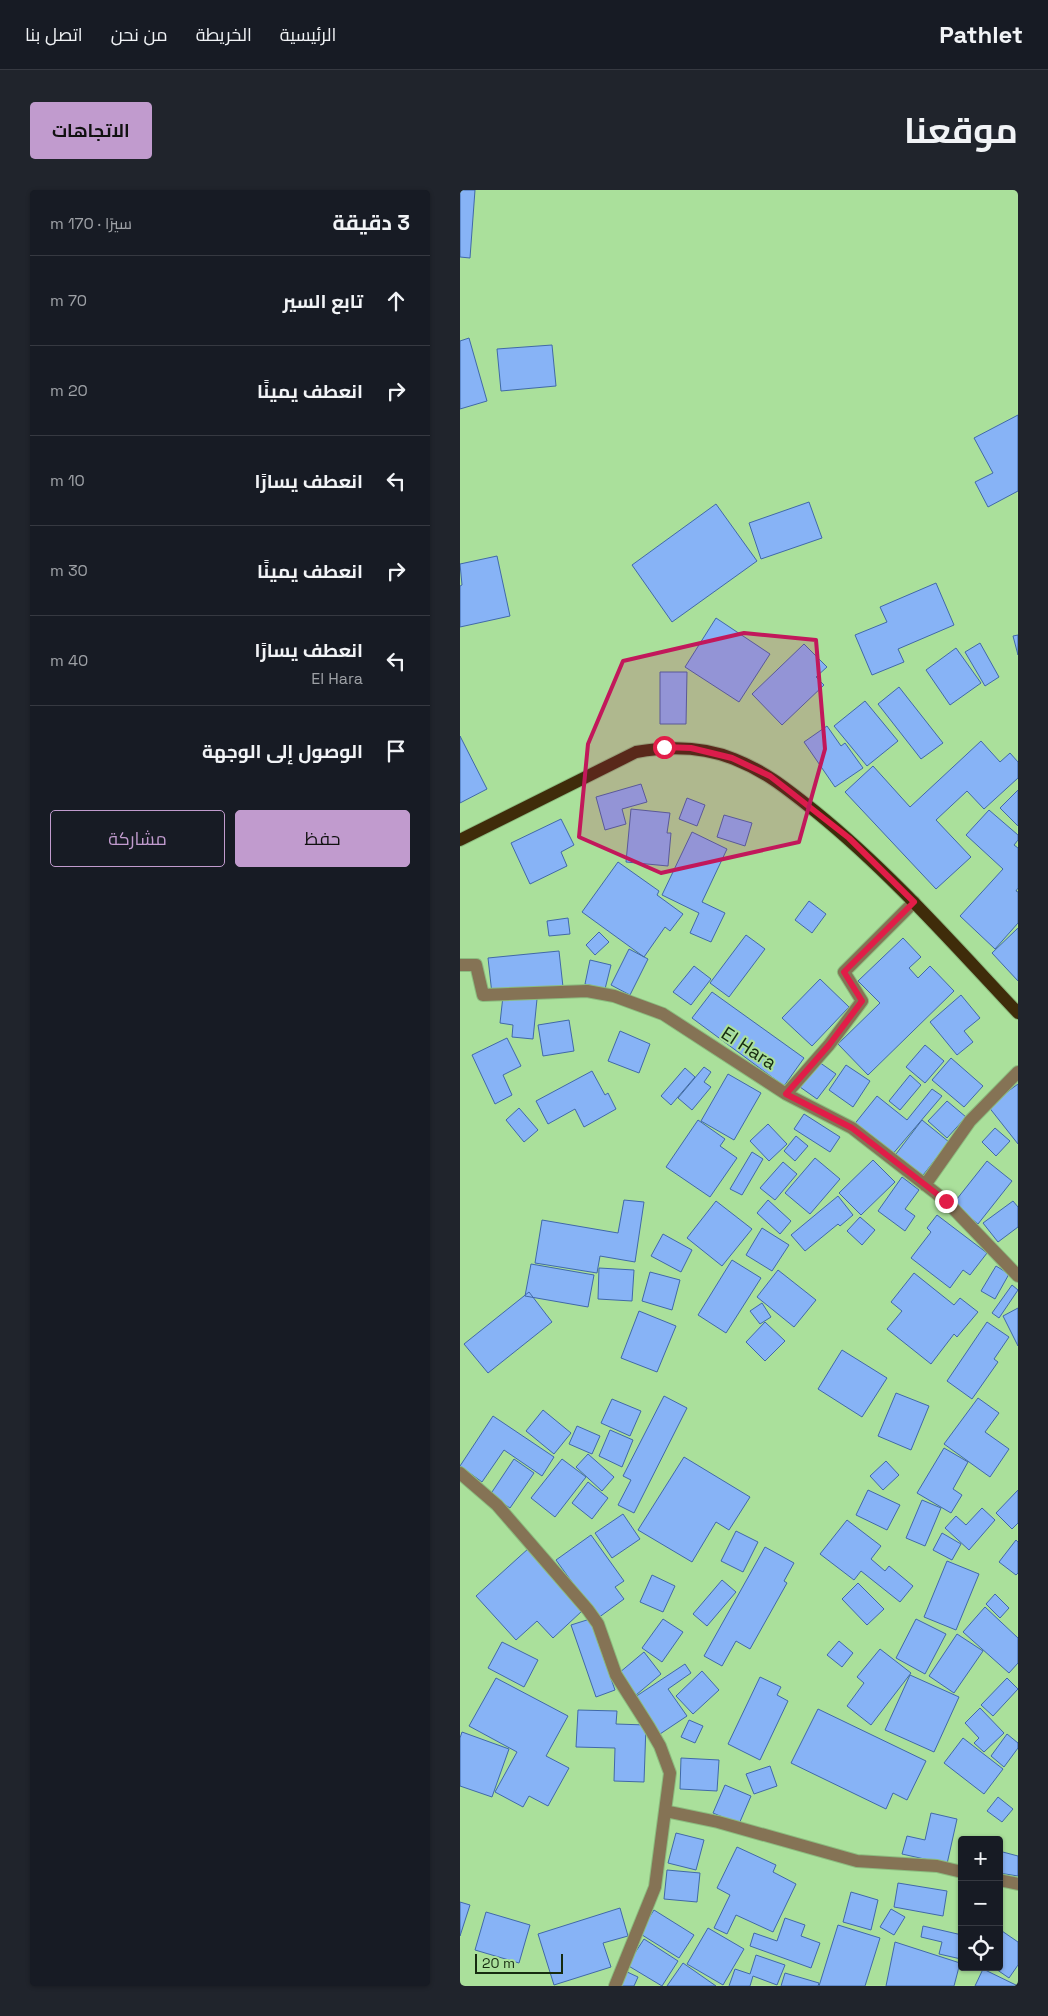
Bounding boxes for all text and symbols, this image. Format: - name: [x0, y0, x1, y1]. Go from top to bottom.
- text: Pathlet: [939, 19, 1023, 50]
- text: اتصل بنا: [25, 23, 83, 46]
- text: من نحن: [111, 23, 168, 46]
- text: الخريطة: [196, 23, 252, 46]
- text: الرئيسية: [280, 23, 336, 46]
- button: الاتجاهات: [30, 102, 152, 159]
- text: موقعنا: [904, 109, 1018, 153]
- text: 3 دقيقة: [333, 209, 410, 236]
- text: سيرًا · 170 m: [50, 213, 132, 234]
- icon: ahead: [382, 287, 410, 315]
- text: تابع السير: [283, 289, 363, 314]
- text: 70 m: [50, 290, 87, 311]
- icon: right: [382, 377, 410, 405]
- text: انعطف يمينًا: [257, 379, 363, 404]
- text: 20 m: [50, 380, 88, 401]
- icon: left: [382, 467, 410, 495]
- text: انعطف يسارًا: [255, 469, 363, 494]
- text: 10 m: [50, 470, 85, 491]
- icon: right: [382, 557, 410, 585]
- text: انعطف يمينًا: [257, 559, 363, 584]
- text: 30 m: [50, 560, 88, 581]
- text: انعطف يسارًا: [255, 638, 363, 663]
- icon: left: [382, 647, 410, 675]
- text: 40 m: [50, 650, 88, 671]
- text: El Hara: [311, 668, 363, 689]
- route start: [653, 736, 676, 759]
- icon: arrive: [382, 737, 410, 765]
- text: الوصول إلى الوجهة: [202, 739, 363, 764]
- button: مشاركة: [50, 810, 225, 867]
- button: حفظ: [235, 810, 410, 867]
- street label: El Hara: [716, 1021, 782, 1075]
- route end: [935, 1190, 958, 1213]
- map controls: [958, 1836, 1003, 1971]
- button: +: [958, 1836, 1003, 1881]
- button: −: [958, 1881, 1003, 1926]
- button: locate: [958, 1926, 1003, 1971]
- scale bar: [475, 1951, 562, 1974]
- text: 20 m: [482, 1954, 515, 1972]

